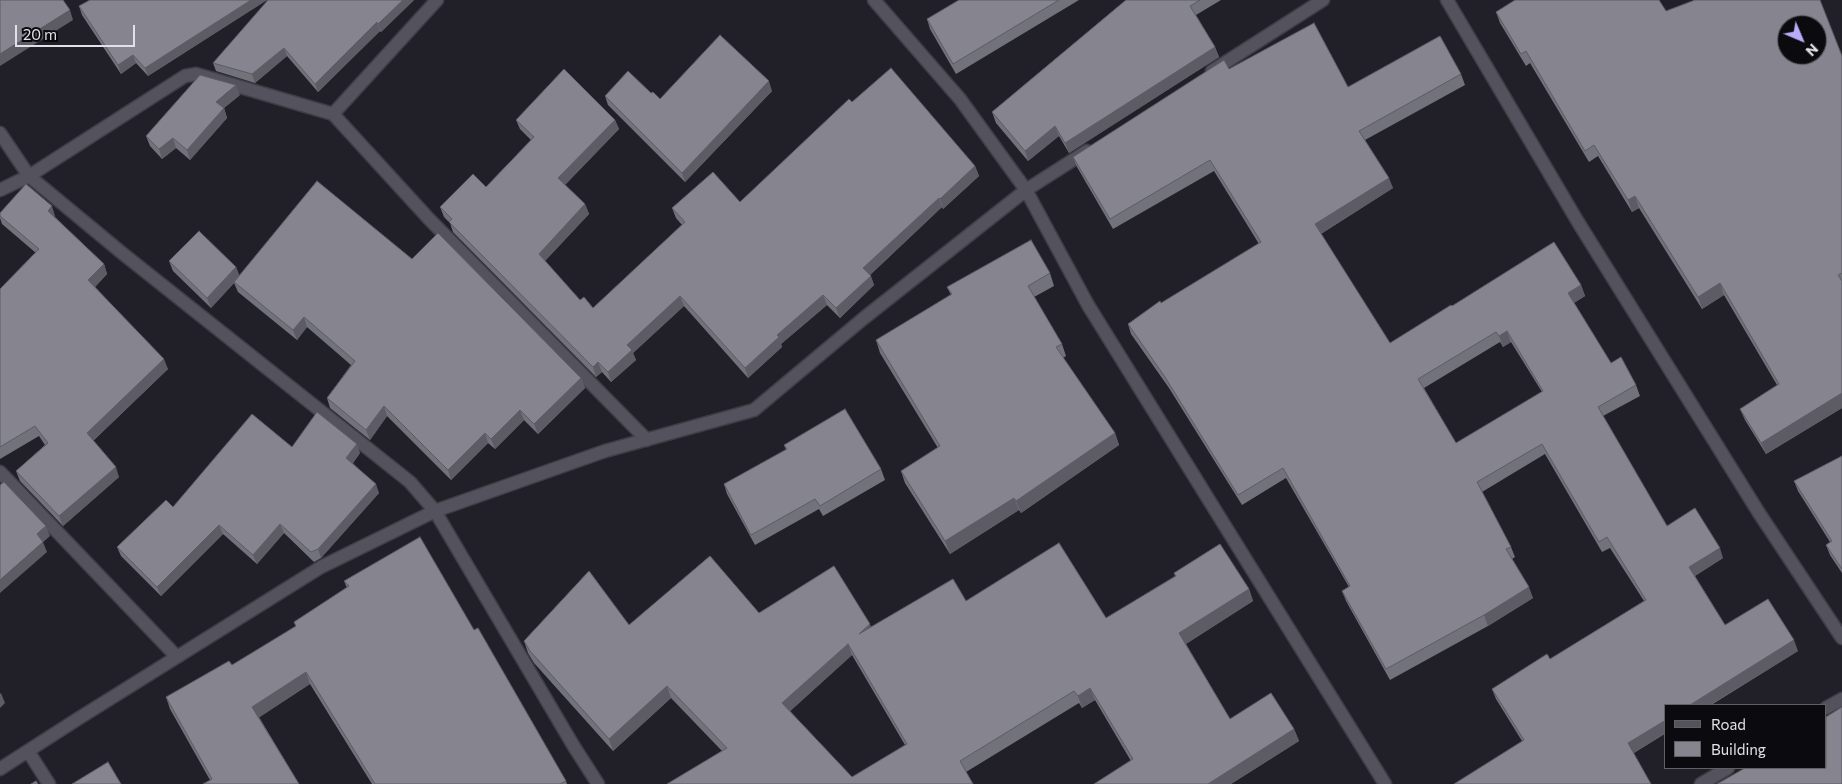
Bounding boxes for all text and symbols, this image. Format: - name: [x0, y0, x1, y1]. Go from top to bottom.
- scale bar: [18, 15, 138, 47]
- north arrow: [1777, 15, 1827, 65]
- text: 20 m: [23, 25, 57, 43]
- text: N: [1803, 41, 1822, 60]
- legend: [1664, 704, 1827, 769]
- text: Road: [1711, 715, 1746, 733]
- text: Building: [1711, 740, 1766, 758]

